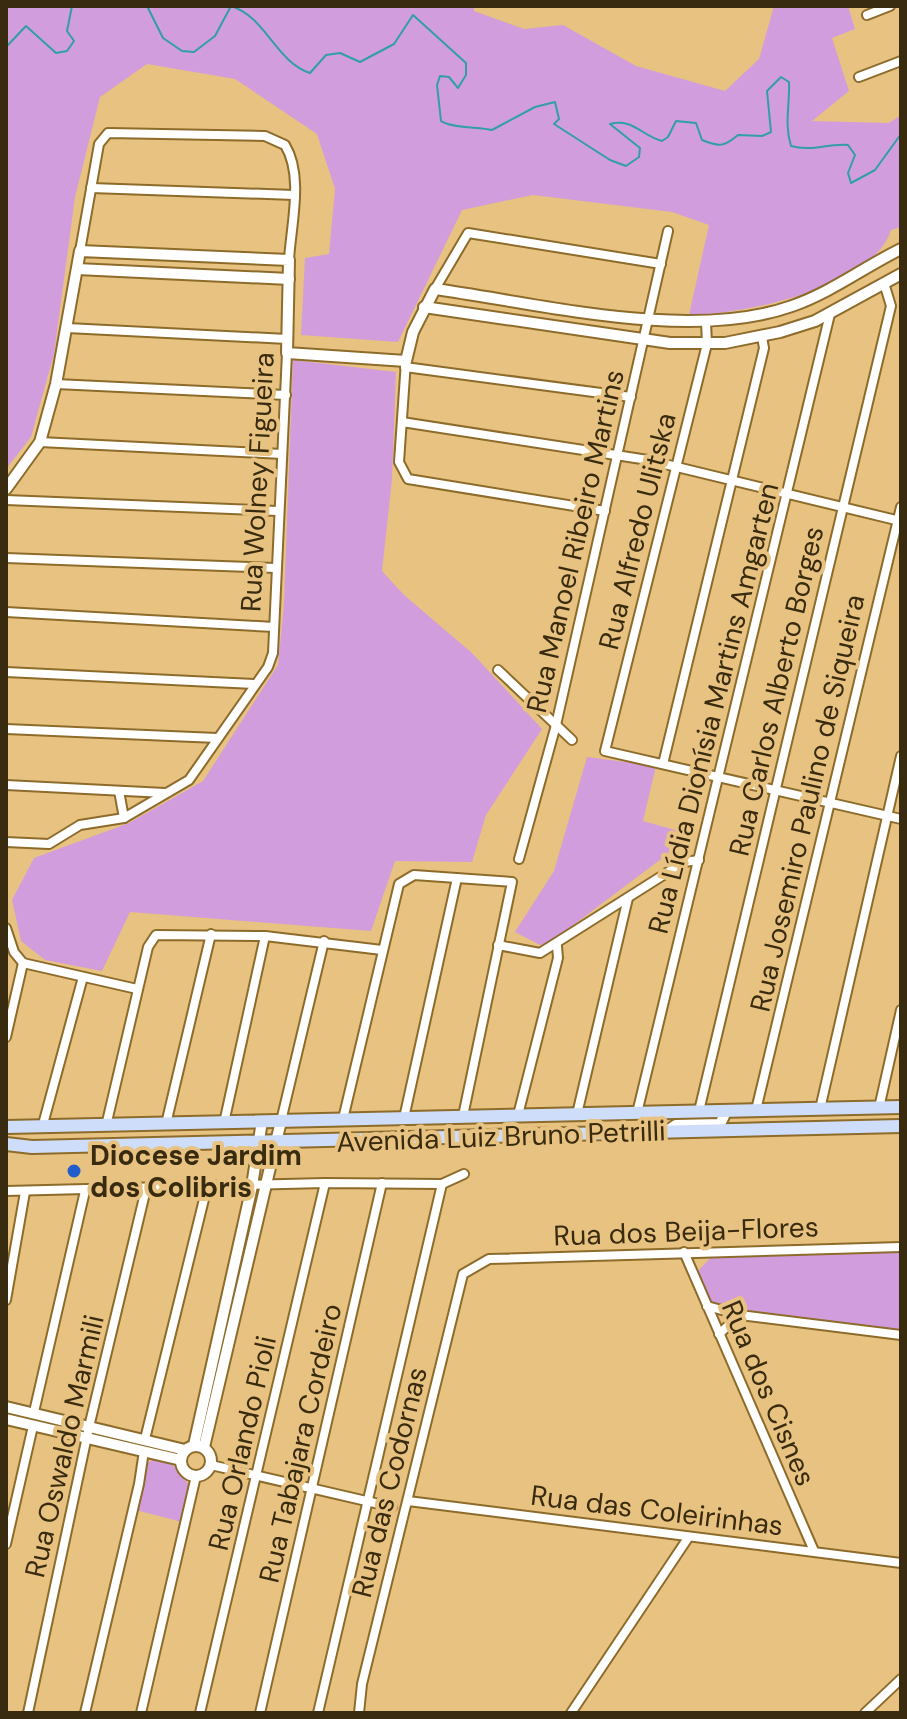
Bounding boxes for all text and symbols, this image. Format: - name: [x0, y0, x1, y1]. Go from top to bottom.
- street label: Rua Wolney Figueira: [232, 351, 283, 613]
- street label: Rua Manoel Ribeiro Martins: [518, 366, 633, 716]
- street label: Rua Alfredo Ulitska: [590, 409, 685, 653]
- street label: Rua Lídia Dionísia Martins Amgarten: [639, 479, 787, 937]
- street label: Rua Carlos Alberto Borges: [721, 523, 832, 860]
- street label: Rua Josemiro Paulino de Siqueira: [741, 591, 874, 1015]
- street label: Avenida Luiz Bruno Petrilli: [336, 1112, 666, 1161]
- place label: Diocese Jardim dos Colibris: [90, 1137, 302, 1206]
- marker: Diocese Jardim dos Colibris: [65, 1162, 83, 1180]
- street label: Rua dos Beija-Flores: [553, 1208, 819, 1255]
- street label: Rua dos Cisnes: [713, 1295, 824, 1492]
- street label: Rua Tabajara Cordeiro: [250, 1300, 351, 1586]
- street label: Rua Oswaldo Marmili: [16, 1311, 113, 1581]
- street label: Rua Orlando Pioli: [200, 1332, 285, 1554]
- street label: Rua das Codornas: [343, 1363, 436, 1601]
- street label: Rua das Coleirinhas: [529, 1477, 785, 1544]

